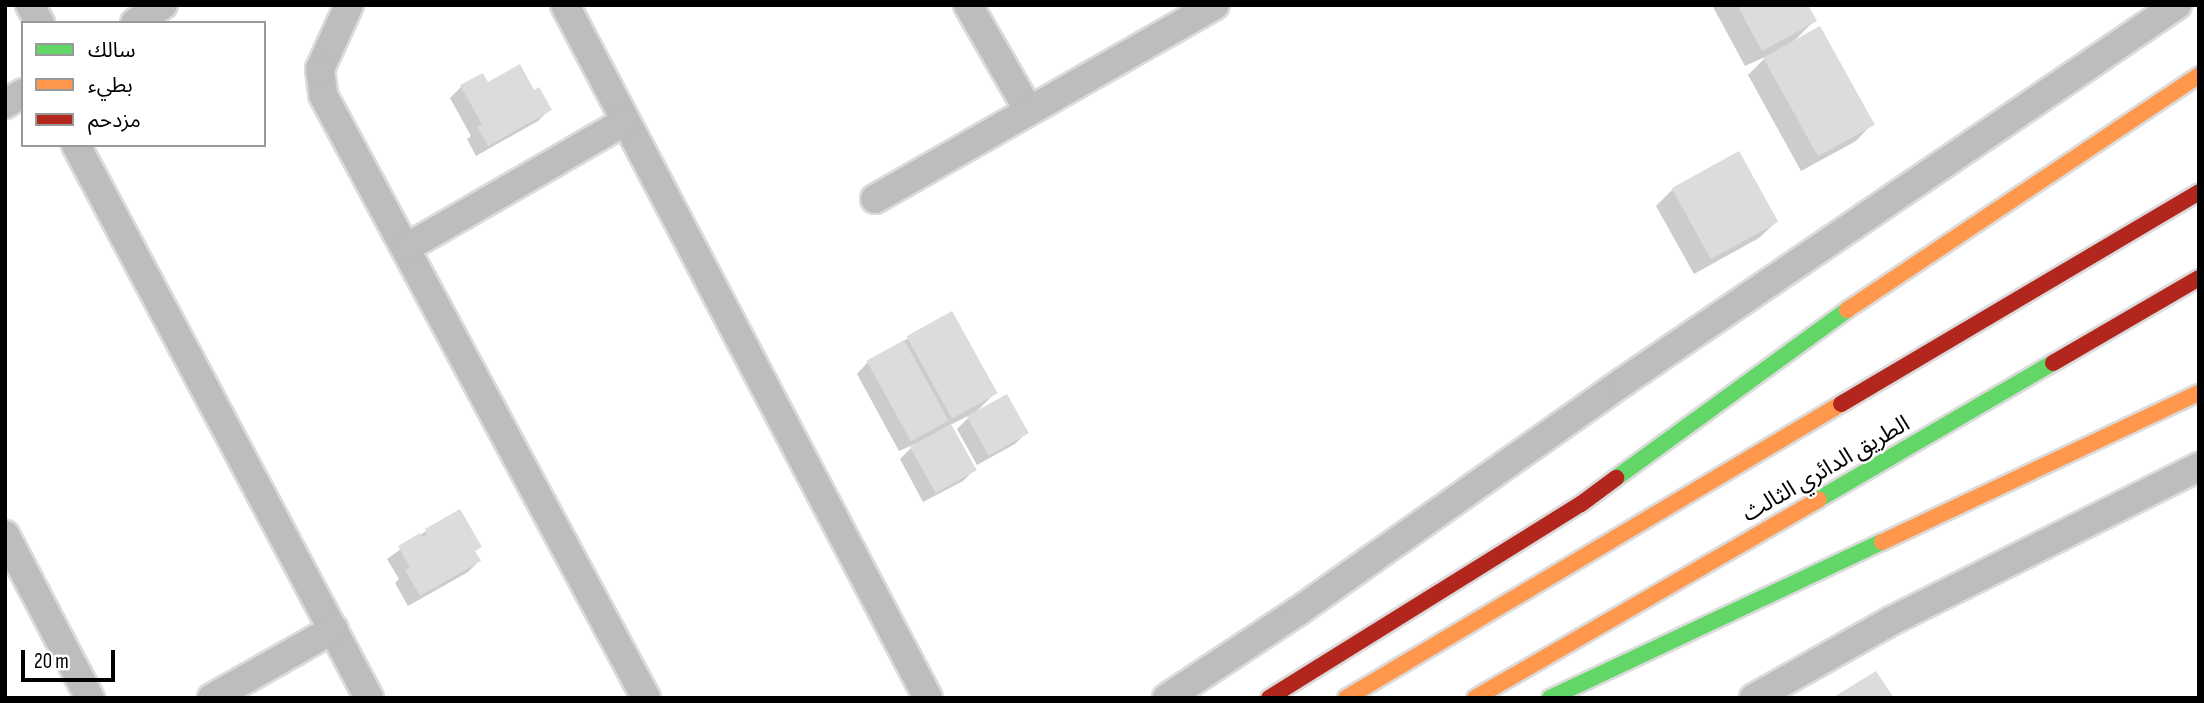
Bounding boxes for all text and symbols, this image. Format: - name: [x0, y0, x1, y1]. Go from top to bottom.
- legend: [21, 21, 266, 147]
- text: سالك: [88, 38, 135, 63]
- text: بطيء: [88, 73, 133, 98]
- text: مزدحم: [88, 108, 141, 133]
- street label: الطريق الدائري الثالث: [1737, 410, 1915, 528]
- scale bar: [24, 636, 119, 680]
- text: 20 m: [34, 649, 69, 674]

